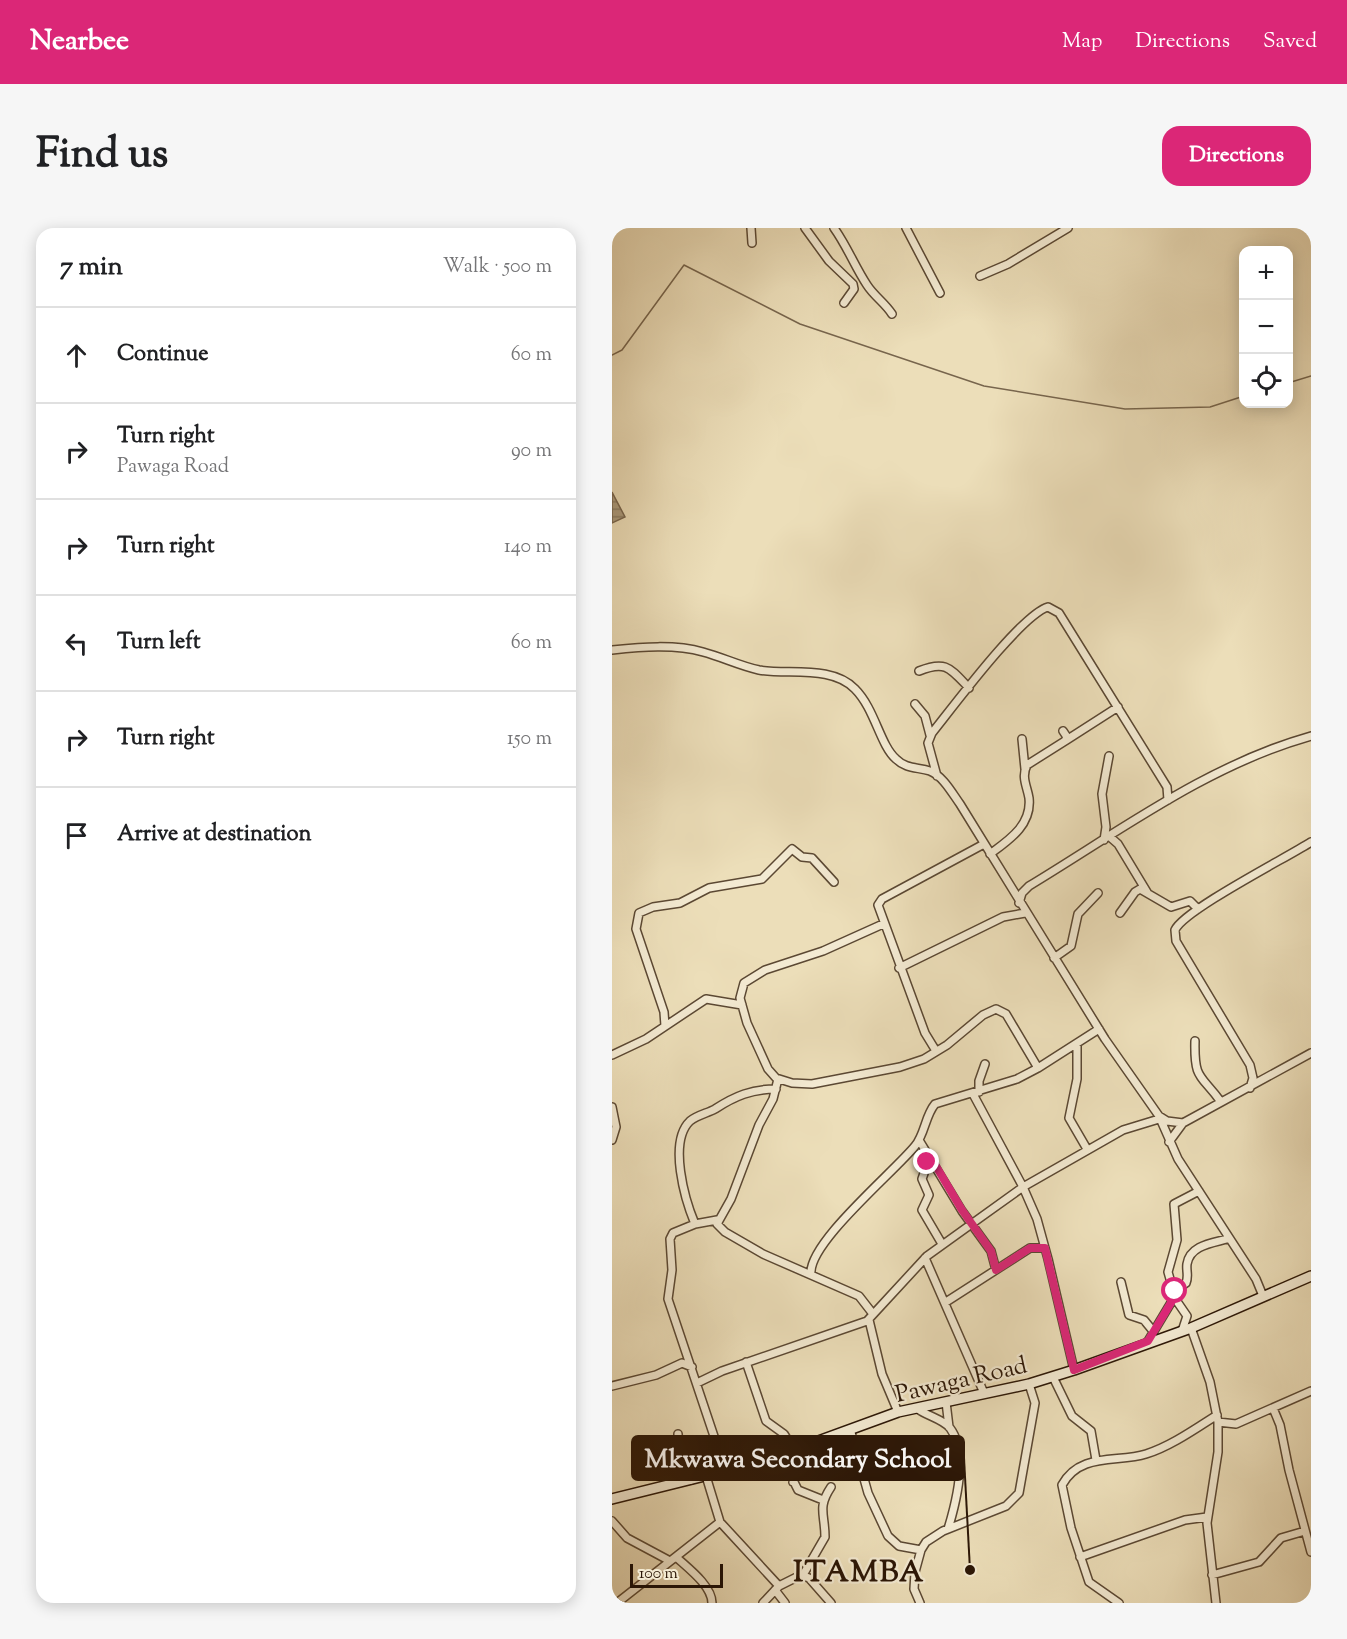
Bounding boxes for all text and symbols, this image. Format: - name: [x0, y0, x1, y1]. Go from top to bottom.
- text: Nearbee: [30, 22, 129, 62]
- text: Map: [1062, 27, 1102, 57]
- text: Directions: [1135, 27, 1230, 57]
- text: Saved: [1263, 27, 1317, 57]
- text: Find us: [36, 126, 168, 186]
- button: Directions: [1162, 126, 1311, 186]
- map controls: [1239, 246, 1293, 408]
- button: +: [1239, 246, 1293, 300]
- text: 7 min: [60, 249, 123, 286]
- text: Walk · 500 m: [443, 253, 552, 282]
- button: −: [1239, 300, 1293, 354]
- icon: ahead: [60, 339, 93, 372]
- text: Continue: [117, 339, 208, 371]
- text: 60 m: [511, 341, 552, 370]
- button: locate: [1239, 354, 1293, 408]
- text: Turn right: [117, 421, 214, 453]
- icon: right: [60, 435, 93, 468]
- text: 90 m: [511, 437, 552, 466]
- text: Pawaga Road: [117, 453, 229, 482]
- icon: right: [60, 531, 93, 564]
- text: Turn right: [117, 531, 214, 563]
- text: 140 m: [504, 533, 552, 562]
- icon: left: [60, 627, 93, 660]
- text: Turn left: [117, 627, 200, 659]
- text: 60 m: [511, 629, 552, 658]
- icon: right: [60, 723, 93, 756]
- text: Turn right: [117, 723, 214, 755]
- text: 150 m: [507, 725, 552, 754]
- icon: arrive: [60, 819, 93, 852]
- text: Arrive at destination: [117, 819, 312, 851]
- route end: [913, 1148, 939, 1174]
- route start: [1161, 1277, 1187, 1303]
- street label: Pawaga Road: [892, 1349, 1031, 1413]
- callout: Mkwawa Secondary School: [632, 1436, 964, 1480]
- text: Mkwawa Secondary School: [644, 1442, 952, 1479]
- district label: ITAMBA: [793, 1552, 925, 1595]
- scale bar: [630, 1561, 723, 1588]
- text: 100 m: [639, 1563, 678, 1586]

